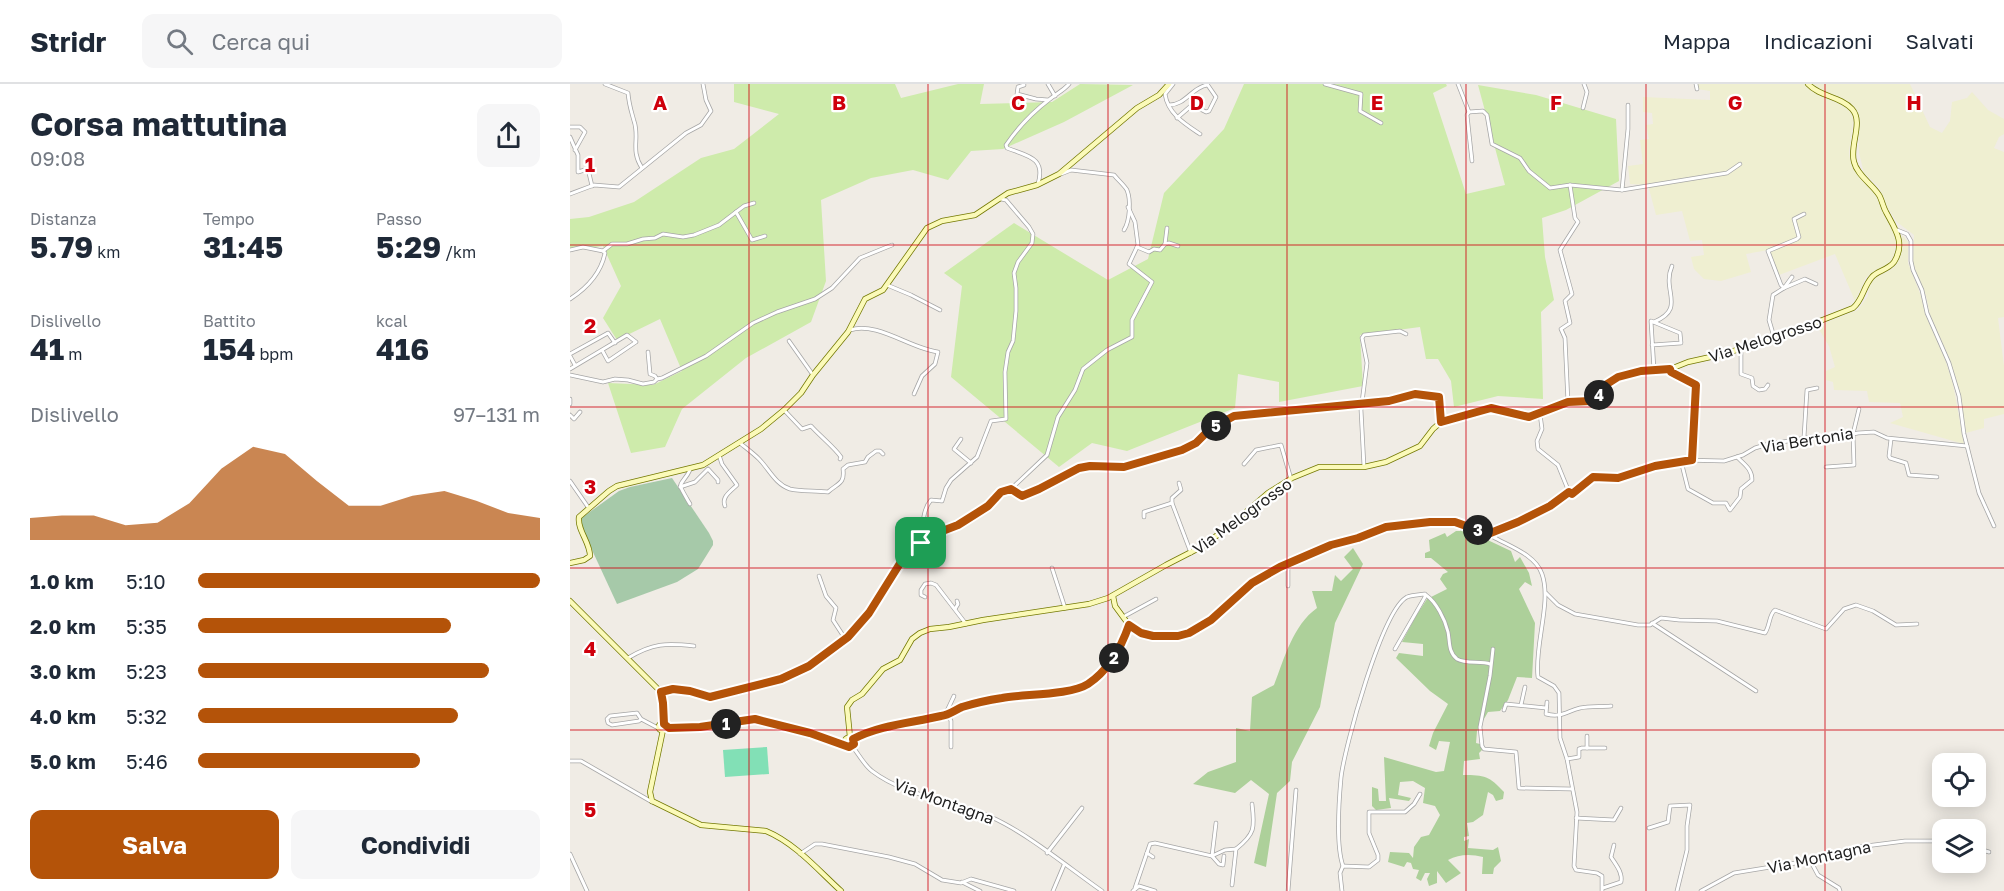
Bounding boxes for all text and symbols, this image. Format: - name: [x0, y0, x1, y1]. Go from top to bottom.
- search box: [142, 14, 562, 68]
- text: Stridr: [30, 25, 106, 58]
- icon: search: [163, 25, 196, 58]
- text: Cerca qui: [211, 28, 310, 55]
- text: Mappa: [1663, 28, 1731, 54]
- text: Indicazioni: [1764, 28, 1873, 54]
- text: Salvati: [1906, 28, 1974, 54]
- text: A: [653, 90, 667, 114]
- text: B: [832, 90, 846, 114]
- text: C: [1011, 90, 1025, 114]
- text: D: [1190, 90, 1204, 114]
- text: E: [1371, 90, 1383, 114]
- text: F: [1550, 90, 1562, 114]
- text: G: [1728, 90, 1742, 114]
- text: H: [1906, 90, 1922, 114]
- text: Corsa mattutina: [30, 104, 287, 143]
- button: share: [477, 104, 540, 167]
- text: 09:08: [30, 146, 85, 170]
- text: 1: [585, 152, 595, 176]
- text: Distanza: [30, 209, 96, 229]
- text: Tempo: [203, 209, 254, 229]
- text: Passo: [376, 209, 422, 229]
- text: 5.79: [30, 229, 93, 265]
- text: 31:45: [203, 229, 283, 265]
- text: 5:29: [376, 229, 441, 265]
- text: km: [93, 242, 121, 262]
- text: /km: [441, 242, 476, 262]
- text: Dislivello: [30, 311, 101, 331]
- text: Battito: [203, 311, 256, 331]
- text: kcal: [376, 311, 408, 331]
- street label: Via Melogrosso: [1706, 311, 1824, 367]
- text: 2: [584, 313, 596, 337]
- text: 41: [30, 331, 64, 367]
- text: 154: [203, 331, 256, 367]
- text: 416: [376, 331, 429, 367]
- text: m: [64, 344, 82, 364]
- text: bpm: [256, 344, 293, 364]
- pin: 4: [1584, 380, 1614, 410]
- text: 4: [1594, 385, 1604, 405]
- text: Dislivello: [30, 402, 119, 426]
- text: 97–131 m: [453, 402, 540, 426]
- pin: 5: [1201, 411, 1231, 441]
- text: 5: [1211, 416, 1221, 436]
- street label: Via Bertonia: [1759, 423, 1855, 457]
- street label: Via Melogrosso: [1188, 473, 1296, 559]
- text: 3: [584, 474, 596, 498]
- pin: 3: [1463, 515, 1493, 545]
- pin: [895, 517, 946, 568]
- text: 3: [1473, 520, 1483, 540]
- icon: arrive: [904, 526, 937, 559]
- text: 1.0 km: [30, 569, 94, 593]
- text: 5:10: [126, 569, 166, 593]
- text: 2.0 km: [30, 614, 96, 638]
- text: 5:35: [126, 614, 167, 638]
- text: 4: [584, 636, 596, 660]
- pin: 2: [1099, 643, 1129, 673]
- text: 2: [1109, 648, 1119, 668]
- text: 3.0 km: [30, 659, 96, 683]
- text: 5:23: [126, 659, 167, 683]
- text: 4.0 km: [30, 704, 96, 728]
- text: 5:32: [126, 704, 167, 728]
- pin: 1: [711, 709, 741, 739]
- text: 1: [722, 714, 730, 734]
- text: 5.0 km: [30, 749, 96, 773]
- text: 5:46: [126, 749, 168, 773]
- map controls: [1932, 753, 1986, 873]
- button: locate: [1932, 753, 1986, 807]
- street label: Via Montagna: [891, 774, 997, 828]
- text: 5: [584, 797, 596, 821]
- button: Salva: [30, 810, 279, 879]
- button: Condividi: [291, 810, 540, 879]
- button: layers: [1932, 819, 1986, 873]
- street label: Via Montagna: [1765, 836, 1873, 878]

